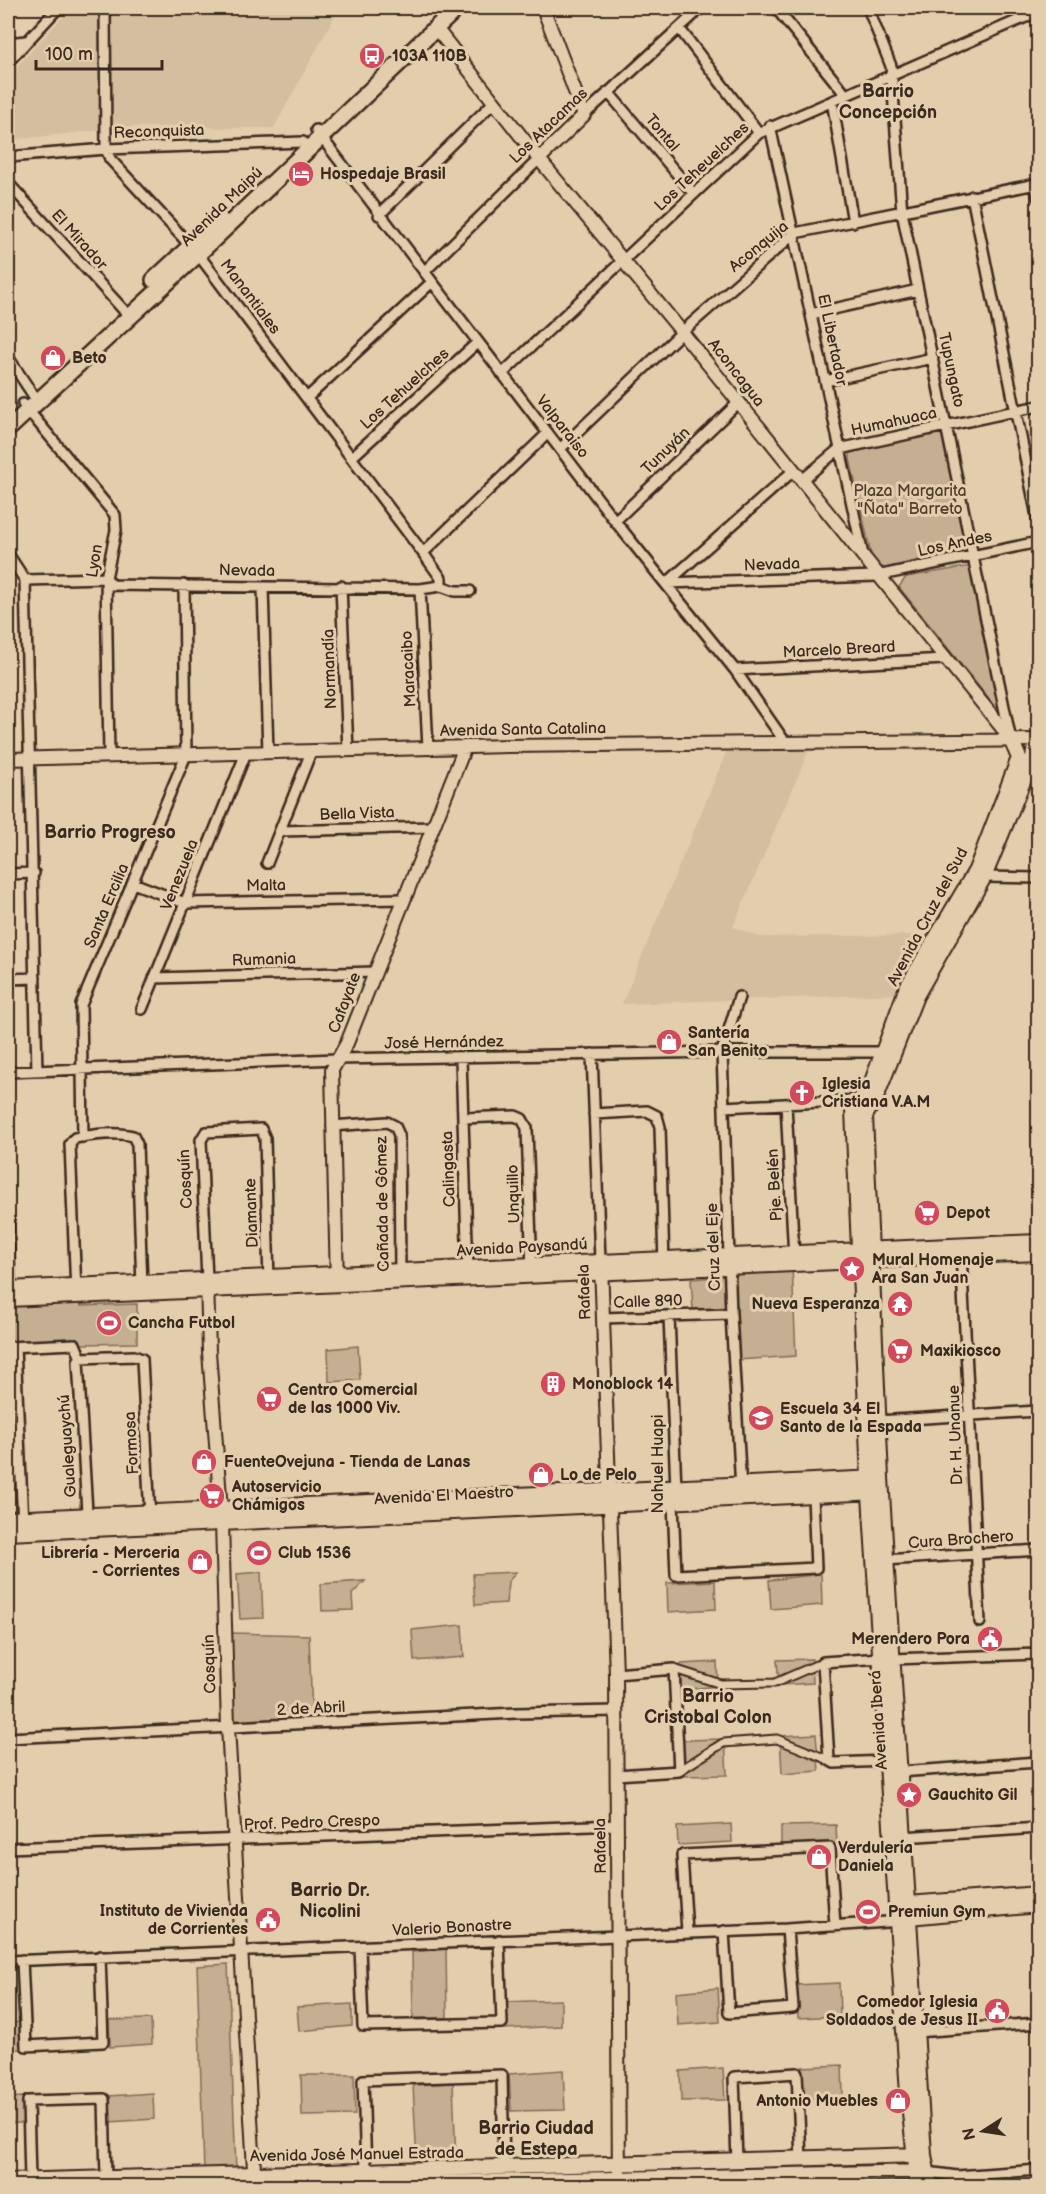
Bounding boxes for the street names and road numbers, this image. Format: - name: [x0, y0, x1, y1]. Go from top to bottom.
- street label: Los Atacamas: [506, 84, 592, 168]
- street label: Tontal: [641, 110, 683, 156]
- street label: Los Teheuelches: [651, 118, 753, 216]
- street label: Reconquista: [113, 121, 205, 143]
- street label: Avenida Maipú: [177, 163, 267, 251]
- street label: El Mirador: [47, 206, 111, 274]
- street label: Aconquija: [725, 217, 793, 277]
- street label: Manantiales: [216, 256, 284, 338]
- street label: El Libertador: [813, 292, 851, 388]
- street label: Tupungato: [934, 331, 968, 409]
- street label: Aconcagua: [704, 335, 768, 411]
- street label: Los Tehuelches: [357, 344, 453, 434]
- street label: Valparaiso: [531, 392, 593, 462]
- street label: Humahuaca: [849, 404, 939, 440]
- street label: Tunuyán: [638, 423, 694, 479]
- street label: Los Andes: [916, 527, 994, 561]
- street label: Lyon: [83, 543, 107, 579]
- street label: Nevada: [744, 555, 800, 575]
- street label: Nevada: [219, 561, 275, 581]
- street label: Normandía: [319, 629, 341, 709]
- street label: Maracaibo: [398, 630, 420, 708]
- street label: Marcelo Breard: [782, 638, 896, 662]
- street label: Avenida Santa Catalina: [440, 719, 606, 741]
- street label: Bella Vista: [319, 803, 395, 825]
- street label: Venezuela: [157, 837, 203, 913]
- street label: Avenida Cruz del Sud: [884, 845, 972, 989]
- street label: Santa Ercilia: [81, 861, 133, 951]
- street label: Malta: [246, 876, 286, 896]
- street label: Rumania: [231, 949, 297, 971]
- street label: Cafayate: [325, 969, 365, 1036]
- street label: José Hernández: [384, 1032, 504, 1054]
- street label: Calingasta: [438, 1130, 460, 1208]
- street label: Cañada de Gómez: [372, 1136, 394, 1272]
- street label: Pje. Belén: [764, 1148, 786, 1222]
- street label: Cosquín: [175, 1149, 197, 1209]
- street label: Unquillo: [503, 1164, 525, 1224]
- street label: Diamante: [241, 1177, 263, 1248]
- street label: Cruz del Eje: [703, 1202, 725, 1292]
- street label: Avenida Paysandú: [456, 1235, 588, 1261]
- street label: Rafaela: [575, 1264, 595, 1320]
- street label: Calle 890: [613, 1291, 683, 1313]
- street label: Dr. H. Unanue: [945, 1384, 967, 1485]
- street label: Gualeguaychú: [55, 1394, 81, 1498]
- street label: Formosa: [121, 1411, 143, 1475]
- street label: Nahuel Huapi: [649, 1415, 668, 1513]
- street label: Avenida El Maestro: [374, 1483, 514, 1509]
- street label: Cura Brochero: [907, 1527, 1015, 1553]
- street label: Cosquín: [199, 1634, 221, 1694]
- street label: Avenida Iberá: [866, 1670, 892, 1770]
- street label: 2 de Abril: [276, 1698, 346, 1720]
- street label: Prof. Pedro Crespo: [243, 1811, 381, 1835]
- street label: Rafaela: [591, 1818, 611, 1874]
- street label: Valerio Bonastre: [392, 1915, 513, 1941]
- street label: Avenida José Manuel Estrada: [250, 2144, 464, 2166]

